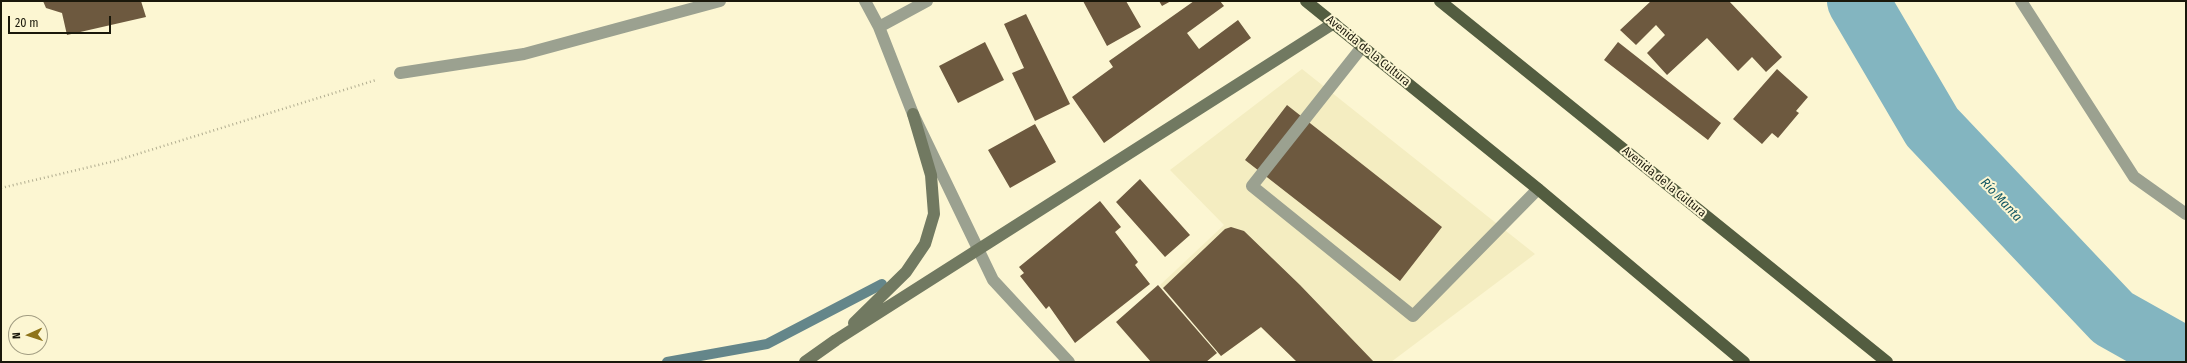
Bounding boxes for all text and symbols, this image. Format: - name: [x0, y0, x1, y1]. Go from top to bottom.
- scale bar: [10, 8, 113, 34]
- street label: Avenida de la Cultura: [1323, 13, 1413, 89]
- text: 20 m: [15, 16, 39, 30]
- street label: Avenida de la Cultura: [1619, 144, 1709, 220]
- water label: Río Manta: [1977, 175, 2025, 225]
- north arrow: [8, 315, 48, 355]
- text: N: [10, 332, 23, 339]

